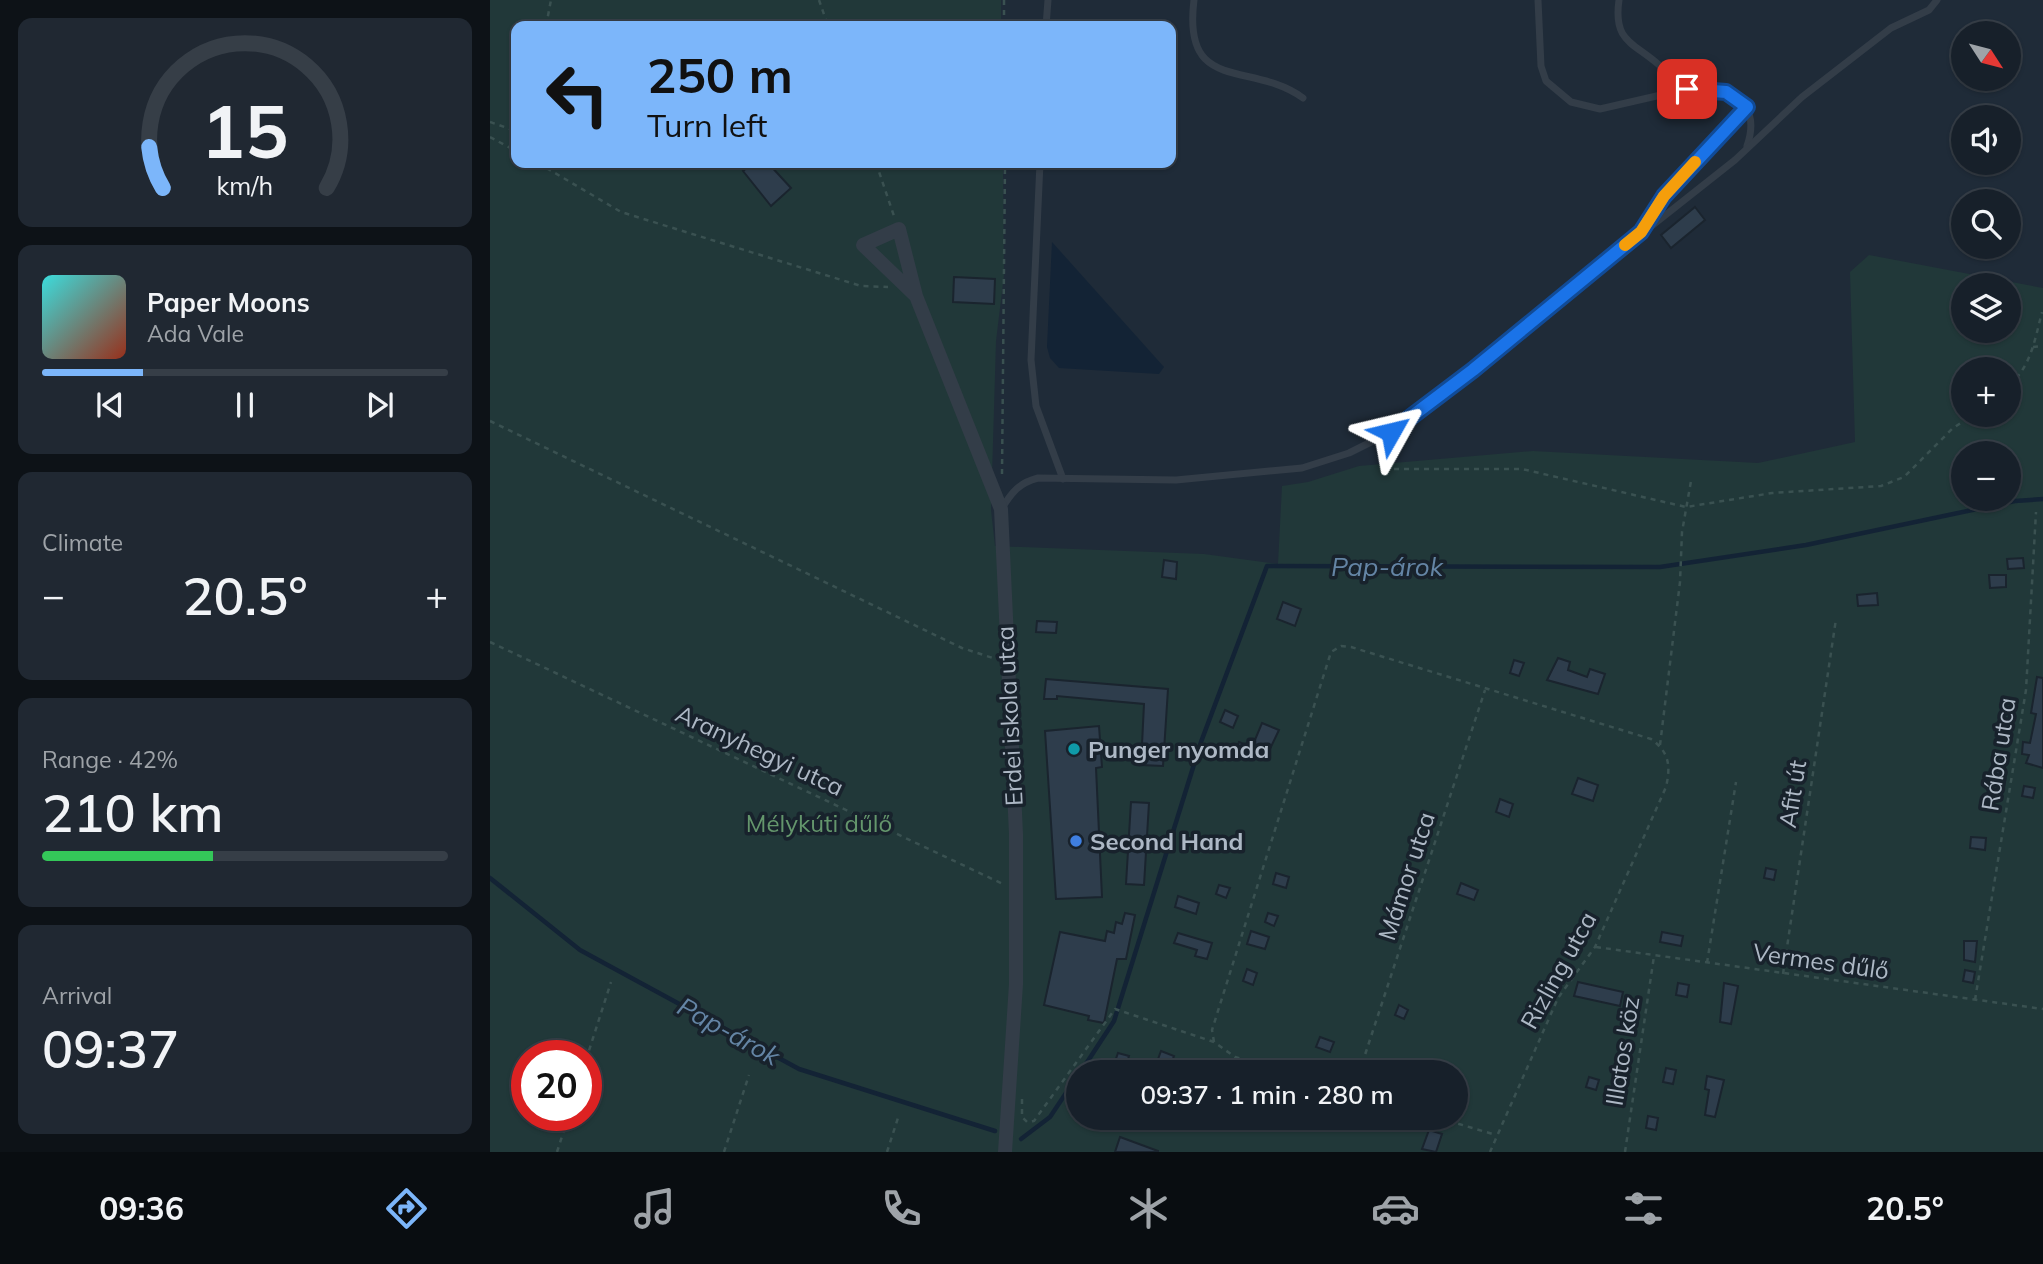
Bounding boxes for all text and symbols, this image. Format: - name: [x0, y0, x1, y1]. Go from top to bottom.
- north arrow: [1951, 21, 2021, 91]
- map controls: [1951, 21, 2021, 511]
- text: 250 m: [647, 44, 793, 105]
- icon: left: [532, 49, 623, 140]
- pin: [1657, 59, 1717, 119]
- icon: arrive: [1668, 70, 1706, 108]
- text: 15: [201, 86, 289, 177]
- text: Turn left: [647, 105, 767, 145]
- button: sound: [1951, 105, 2021, 175]
- text: km/h: [217, 170, 273, 201]
- button: search: [1951, 189, 2021, 259]
- button: layers: [1951, 273, 2021, 343]
- text: Paper Moons: [147, 286, 310, 319]
- text: Ada Vale: [147, 319, 244, 348]
- button: +: [1951, 357, 2021, 427]
- icon: previous: [91, 386, 129, 424]
- icon: pause: [226, 386, 264, 424]
- icon: next: [361, 386, 399, 424]
- position arrow: [1354, 395, 1428, 469]
- button: −: [1951, 441, 2021, 511]
- text: Climate: [42, 528, 123, 557]
- water label: Pap-árok: [1331, 550, 1444, 583]
- text: 20.5°: [182, 563, 308, 628]
- text: −: [42, 571, 65, 619]
- text: +: [425, 571, 448, 619]
- street label: Erdei iskola utca: [989, 625, 1029, 807]
- street label: Rába utca: [1974, 695, 2022, 813]
- street label: Aranyhegyi utca: [671, 698, 849, 802]
- place label: Punger nyomda: [1088, 734, 1269, 764]
- marker: Punger nyomda: [1066, 741, 1082, 757]
- text: Range · 42%: [42, 745, 178, 774]
- street label: Afit út: [1772, 758, 1812, 830]
- text: 210 km: [42, 780, 223, 845]
- park label: Mélykúti dűlő: [746, 808, 892, 838]
- street label: Mámor utca: [1371, 808, 1441, 944]
- place label: Second Hand: [1090, 826, 1243, 856]
- marker: Second Hand: [1068, 833, 1084, 849]
- street label: Rizling utca: [1514, 906, 1602, 1034]
- street label: Vermes dűlő: [1751, 937, 1891, 985]
- text: Arrival: [42, 981, 112, 1010]
- water label: Pap-árok: [672, 989, 787, 1073]
- street label: Illatos köz: [1599, 994, 1645, 1108]
- text: 09:37: [42, 1016, 179, 1081]
- speed limit sign: 20: [511, 1040, 602, 1131]
- text: 09:37 · 1 min · 280 m: [1140, 1078, 1394, 1111]
- icon: directions: [382, 1184, 431, 1233]
- icon: music: [630, 1184, 679, 1233]
- icon: phone: [877, 1184, 926, 1233]
- icon: climate: [1124, 1184, 1173, 1233]
- icon: car: [1371, 1184, 1420, 1233]
- icon: filters: [1619, 1184, 1668, 1233]
- text: 09:36: [99, 1188, 184, 1228]
- text: 20.5°: [1866, 1188, 1944, 1228]

